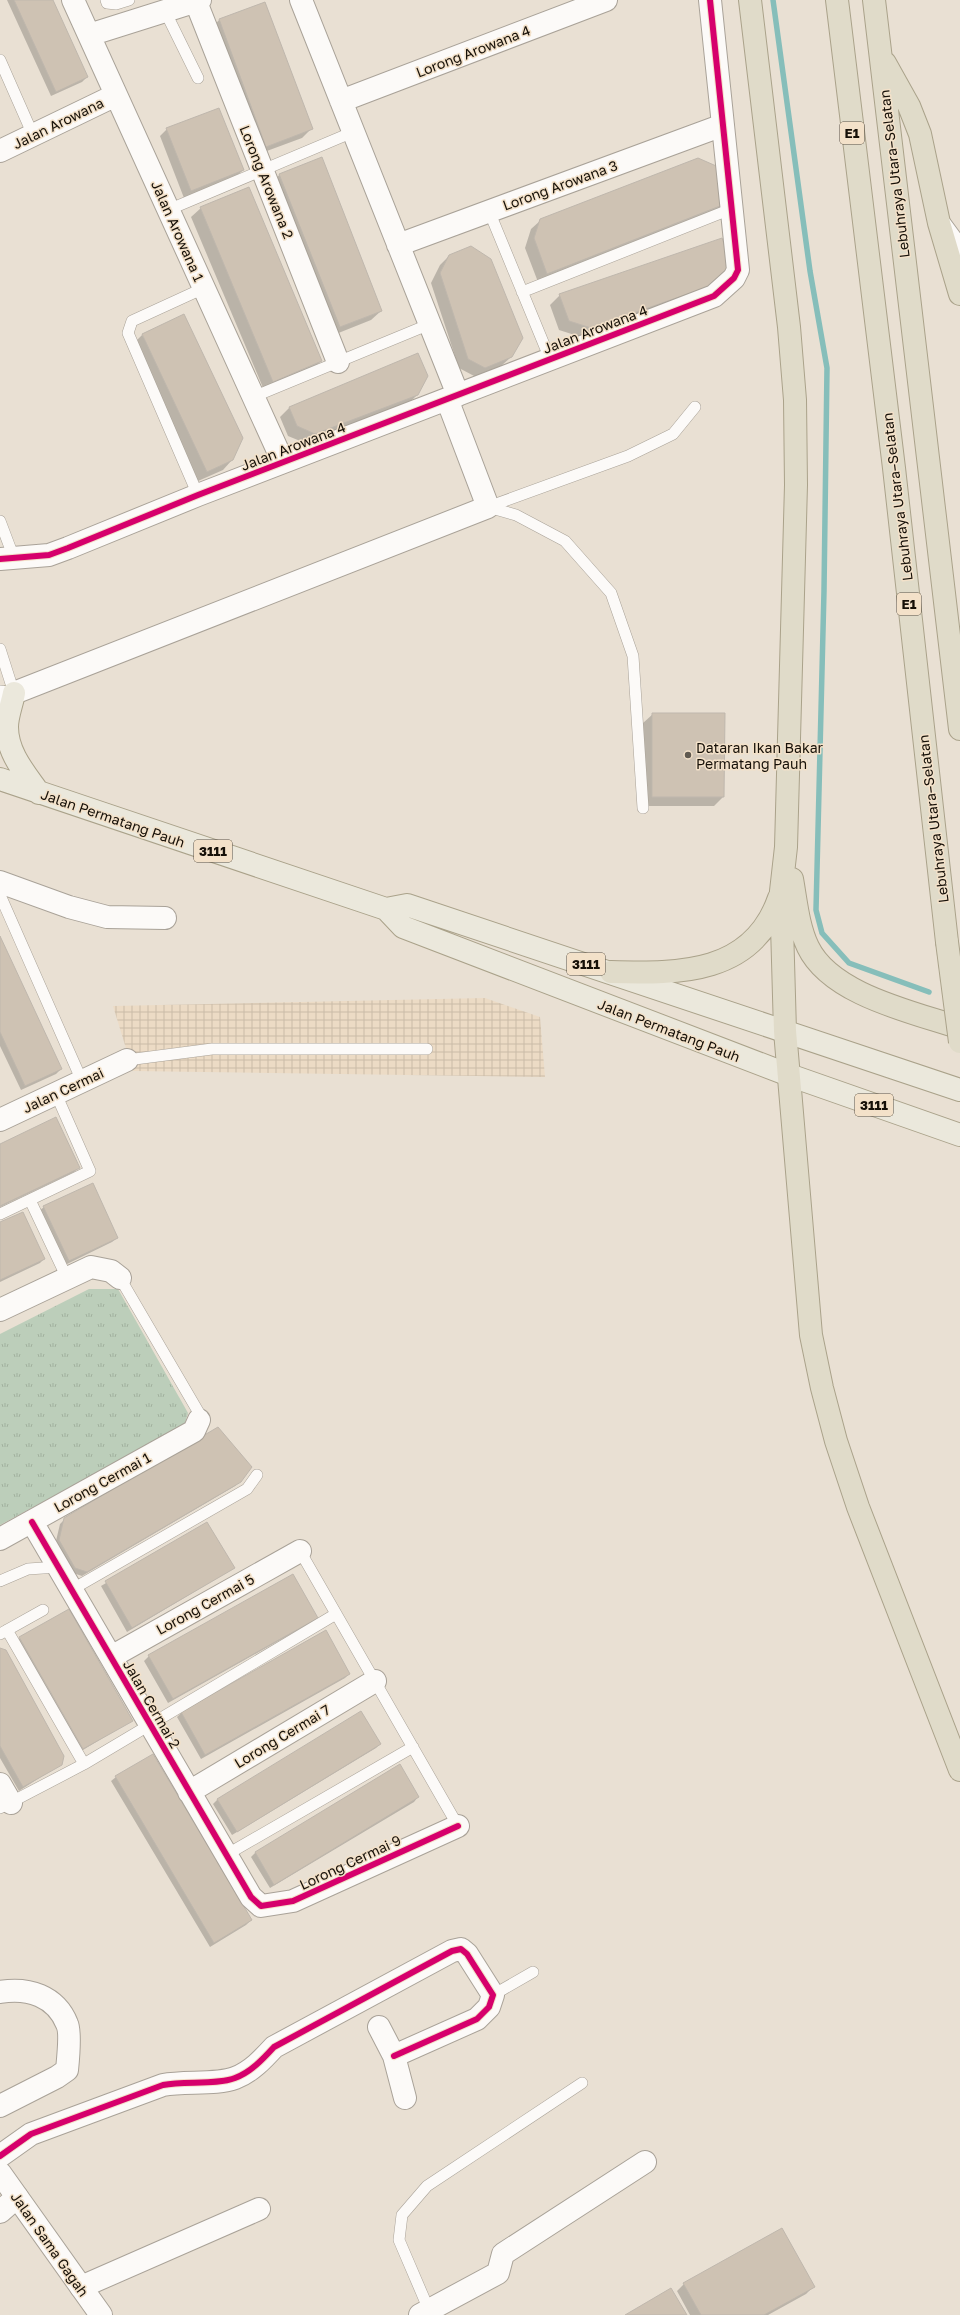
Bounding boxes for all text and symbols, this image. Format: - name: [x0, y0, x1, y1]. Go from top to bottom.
- street label: Lorong Arowana 4: [413, 21, 533, 81]
- street label: Lebuhraya Utara–Selatan: [875, 89, 913, 259]
- street label: Jalan Arowana: [10, 94, 106, 152]
- road number: E1: [840, 122, 864, 144]
- street label: Lorong Arowana 2: [237, 123, 297, 241]
- street label: Lorong Arowana 3: [500, 156, 620, 214]
- street label: Jalan Arowana 1: [148, 178, 208, 284]
- street label: Jalan Arowana 4: [540, 301, 650, 357]
- street label: Lebuhraya Utara–Selatan: [878, 412, 916, 582]
- street label: Jalan Arowana 4: [238, 418, 348, 474]
- road number: E1: [897, 593, 921, 615]
- street label: Lebuhraya Utara–Selatan: [914, 734, 952, 904]
- place label: Dataran Ikan Bakar Permatang Pauh: [696, 739, 824, 772]
- marker: Dataran Ikan Bakar Permatang Pauh: [683, 750, 693, 760]
- street label: Jalan Permatang Pauh: [39, 785, 187, 851]
- road number: 3111: [194, 840, 232, 862]
- road number: 3111: [567, 953, 605, 975]
- street label: Jalan Permatang Pauh: [595, 995, 743, 1065]
- street label: Jalan Cermai: [20, 1064, 106, 1116]
- road number: 3111: [855, 1094, 893, 1116]
- street label: Lorong Cermai 1: [51, 1448, 154, 1516]
- street label: Lorong Cermai 5: [153, 1570, 257, 1638]
- street label: Jalan Cermai 2: [120, 1657, 184, 1751]
- street label: Lorong Cermai 7: [231, 1701, 333, 1771]
- street label: Lorong Cermai 9: [297, 1831, 403, 1893]
- street label: Jalan Sama Gagah: [8, 2188, 92, 2300]

